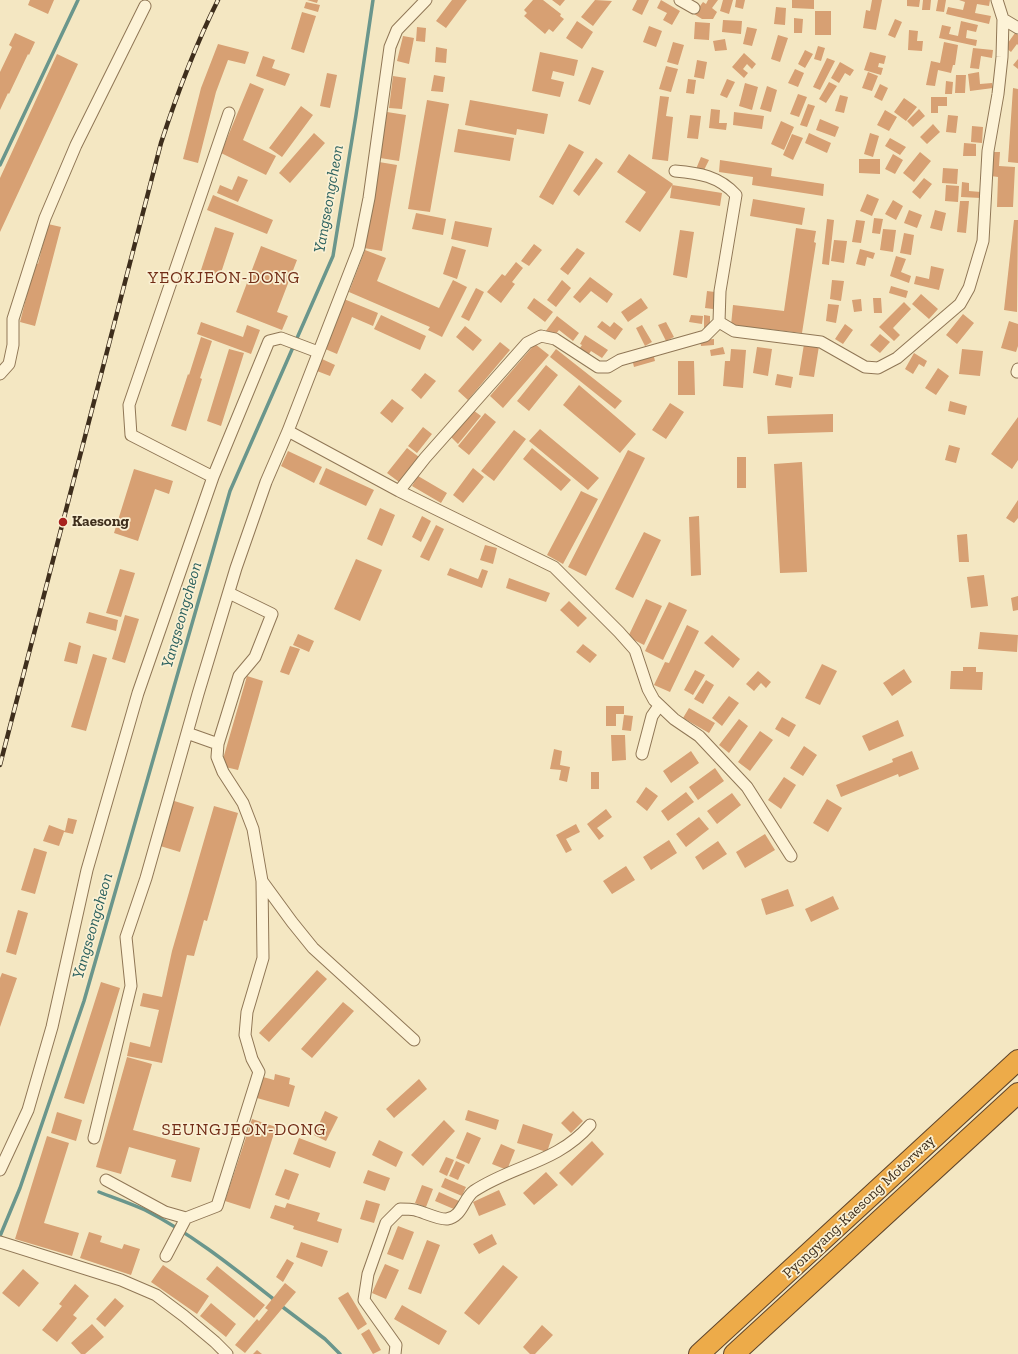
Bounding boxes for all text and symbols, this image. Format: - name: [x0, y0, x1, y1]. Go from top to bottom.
- water label: Yangseongcheon: [310, 144, 348, 254]
- district label: YEOKJEON-DONG: [148, 268, 300, 288]
- place label: Kaesong: [72, 513, 129, 531]
- marker: Kaesong: [57, 516, 69, 528]
- water label: Yangseongcheon: [158, 560, 206, 670]
- water label: Yangseongcheon: [69, 871, 117, 981]
- district label: SEUNGJEON-DONG: [161, 1120, 327, 1140]
- street label: Pyongyang-Kaesong Motorway: [779, 1132, 939, 1282]

